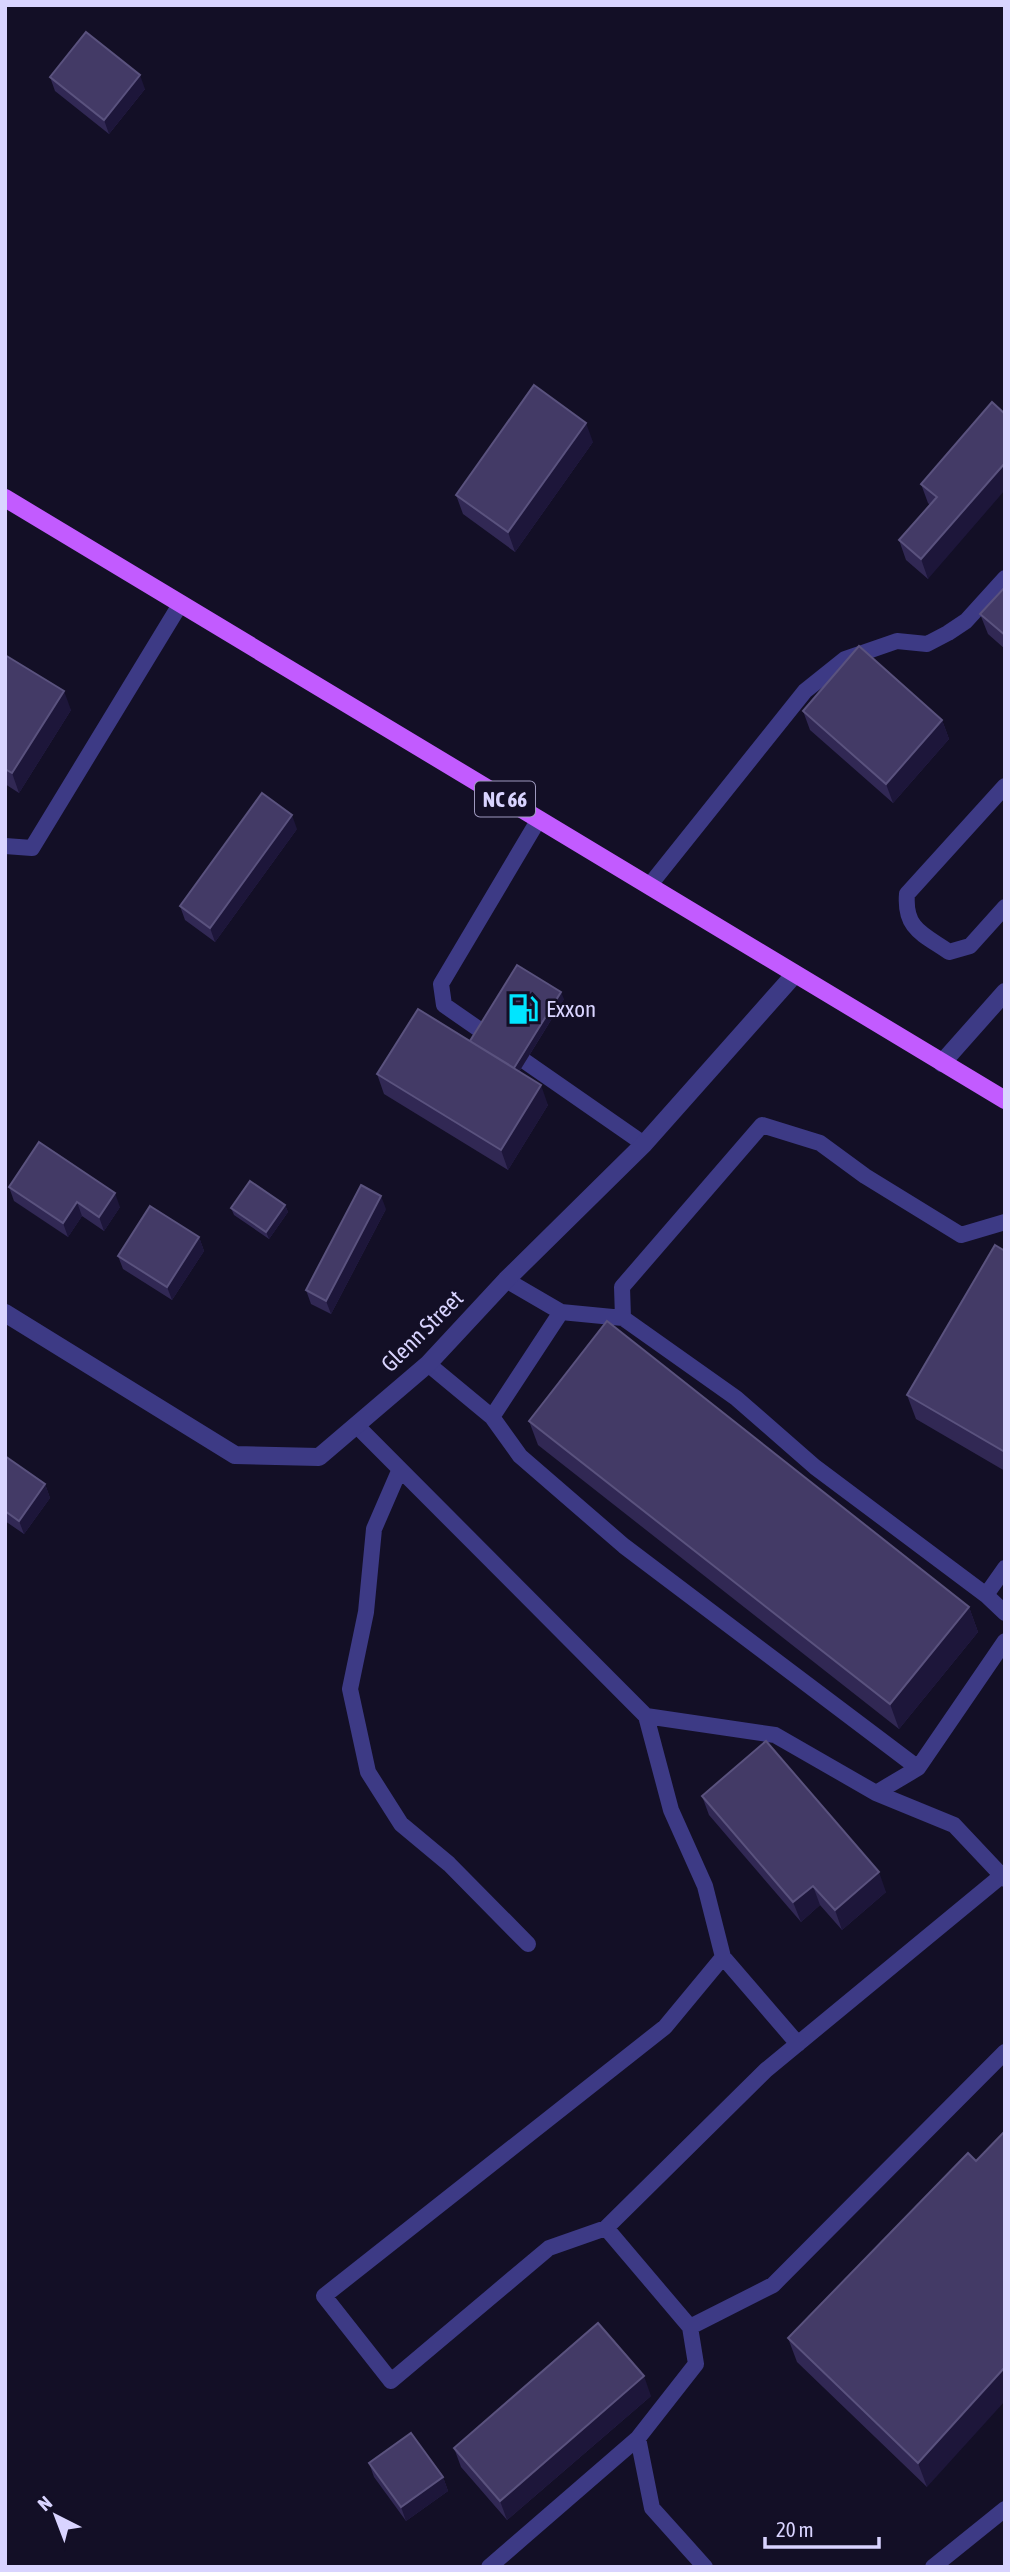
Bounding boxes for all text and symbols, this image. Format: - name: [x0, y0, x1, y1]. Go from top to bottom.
- road number: NC 66: [475, 782, 535, 816]
- fuel station icon: Exxon: [506, 992, 540, 1026]
- place label: Exxon: [546, 996, 596, 1022]
- street label: Glenn Street: [376, 1285, 468, 1377]
- north arrow: [21, 2481, 91, 2551]
- text: N: [33, 2491, 56, 2515]
- scale bar: [765, 2506, 879, 2550]
- text: 20 m: [776, 2517, 814, 2541]

